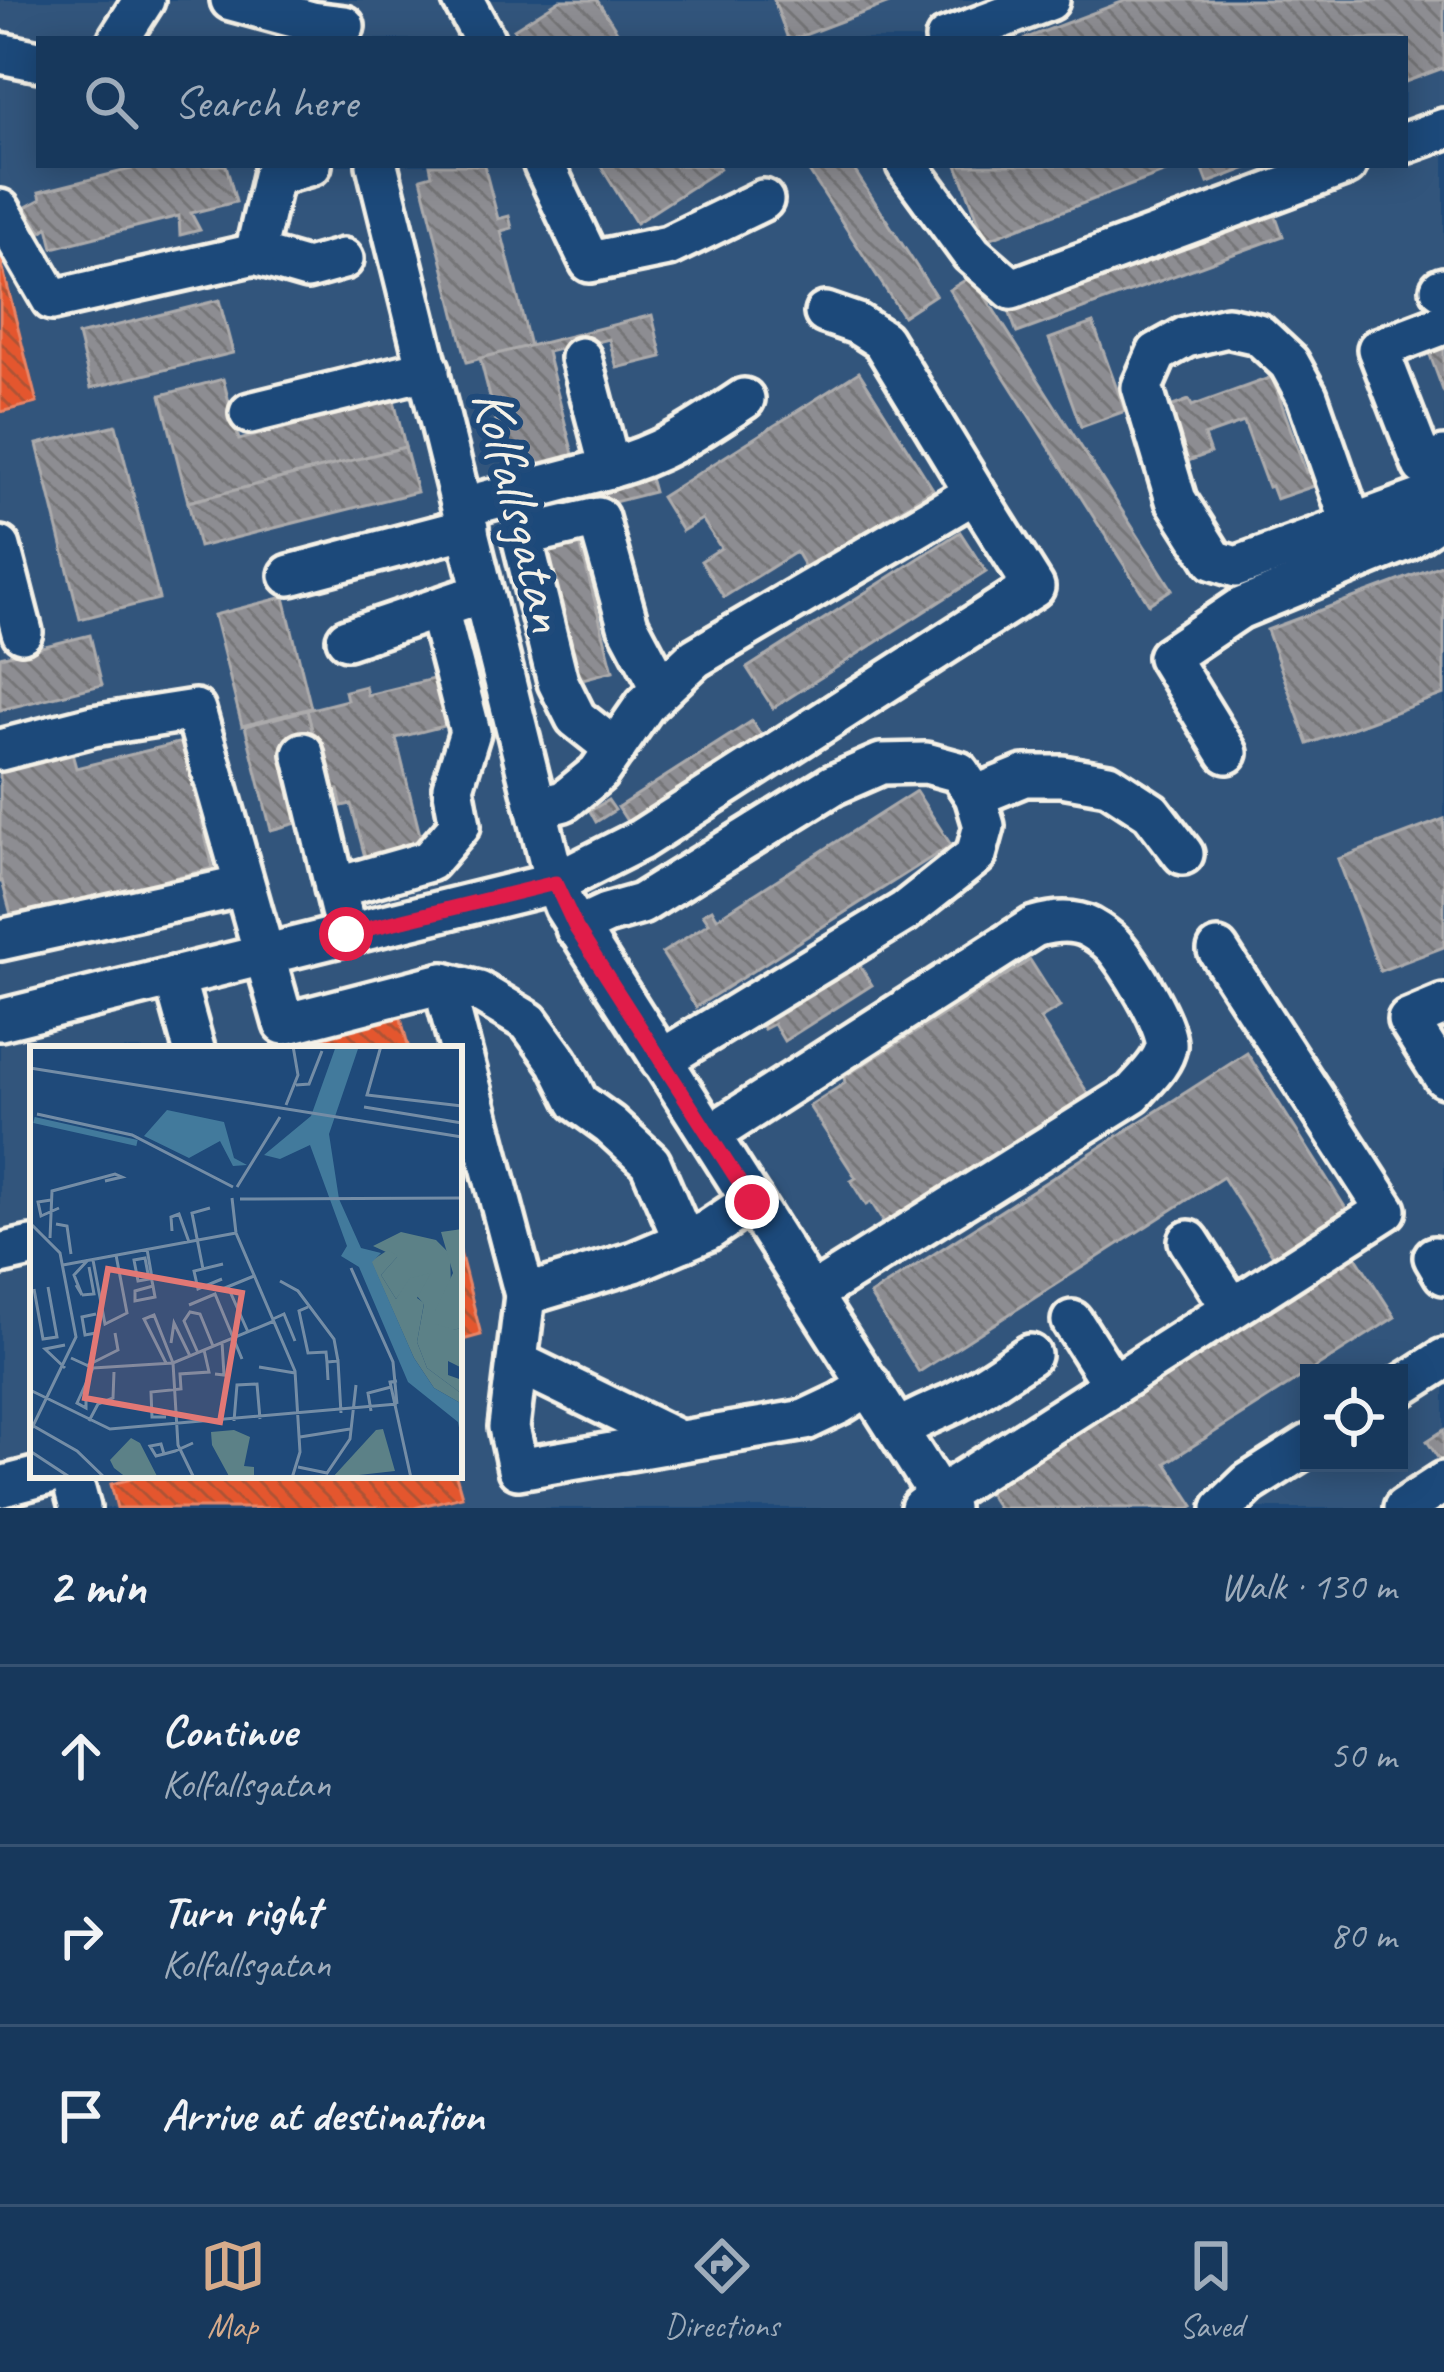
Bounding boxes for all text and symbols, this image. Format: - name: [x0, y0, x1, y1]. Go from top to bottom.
- search box: [36, 36, 1408, 168]
- icon: search: [78, 69, 144, 135]
- text: Search here: [174, 74, 357, 131]
- street label: Kolfallsgatan: [456, 382, 586, 639]
- route start: [319, 907, 373, 961]
- inset map: [30, 1046, 462, 1478]
- route end: [725, 1175, 779, 1229]
- map controls: [1300, 1364, 1408, 1472]
- button: locate: [1300, 1364, 1408, 1472]
- text: 2 min: [48, 1554, 146, 1618]
- text: Walk · 130 m: [1220, 1562, 1396, 1611]
- text: Continue: [162, 1703, 296, 1760]
- icon: ahead: [48, 1723, 114, 1789]
- text: 50 m: [1330, 1731, 1396, 1780]
- text: Kolfallsgatan: [162, 1760, 331, 1809]
- text: Turn right: [162, 1883, 320, 1940]
- icon: right: [48, 1903, 114, 1969]
- text: 80 m: [1330, 1911, 1396, 1960]
- text: Kolfallsgatan: [162, 1940, 331, 1989]
- icon: arrive: [48, 2083, 114, 2149]
- text: Arrive at destination: [162, 2087, 484, 2144]
- tab: Map: [200, 2233, 266, 2347]
- tab: Directions: [665, 2233, 779, 2347]
- tab: Saved: [1178, 2233, 1244, 2347]

